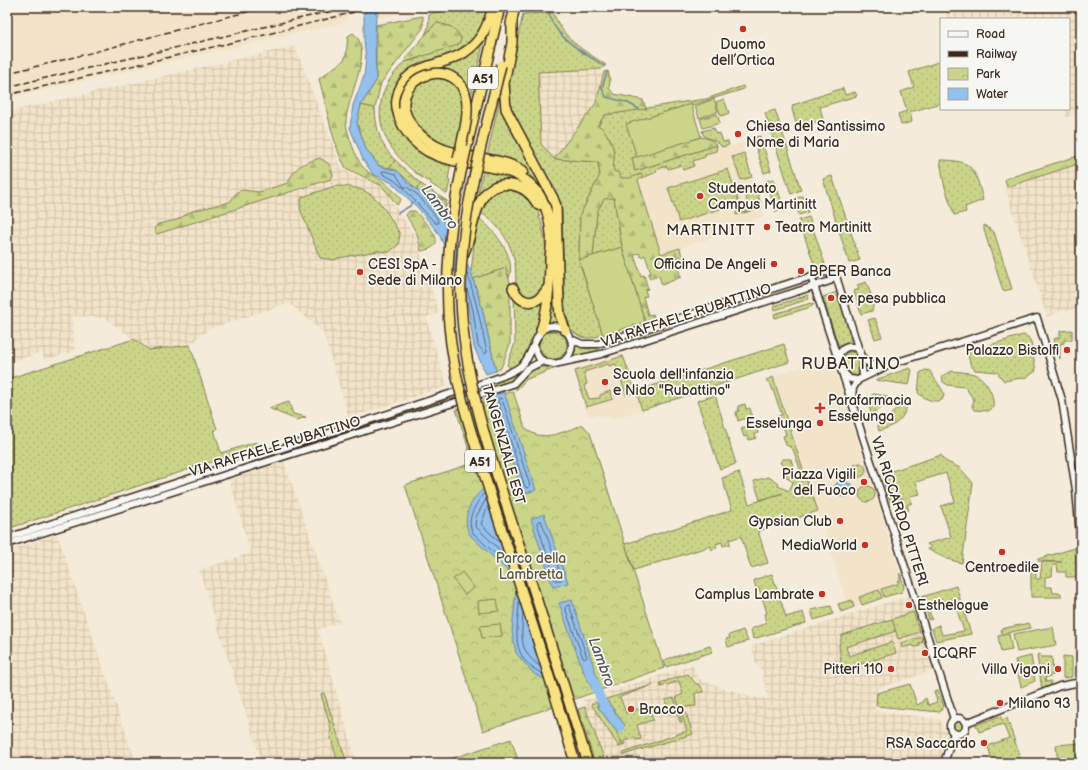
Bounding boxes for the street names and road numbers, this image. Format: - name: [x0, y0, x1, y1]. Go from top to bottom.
- road number: A51: [468, 67, 498, 89]
- street label: VIA RAFFAELE RUBATTINO: [599, 280, 774, 351]
- street label: TANGENZIALE EST: [478, 382, 529, 507]
- street label: VIA RAFFAELE RUBATTINO: [188, 412, 363, 481]
- street label: VIA RICCARDO PITTERI: [867, 434, 932, 588]
- road number: A51: [465, 450, 495, 472]

